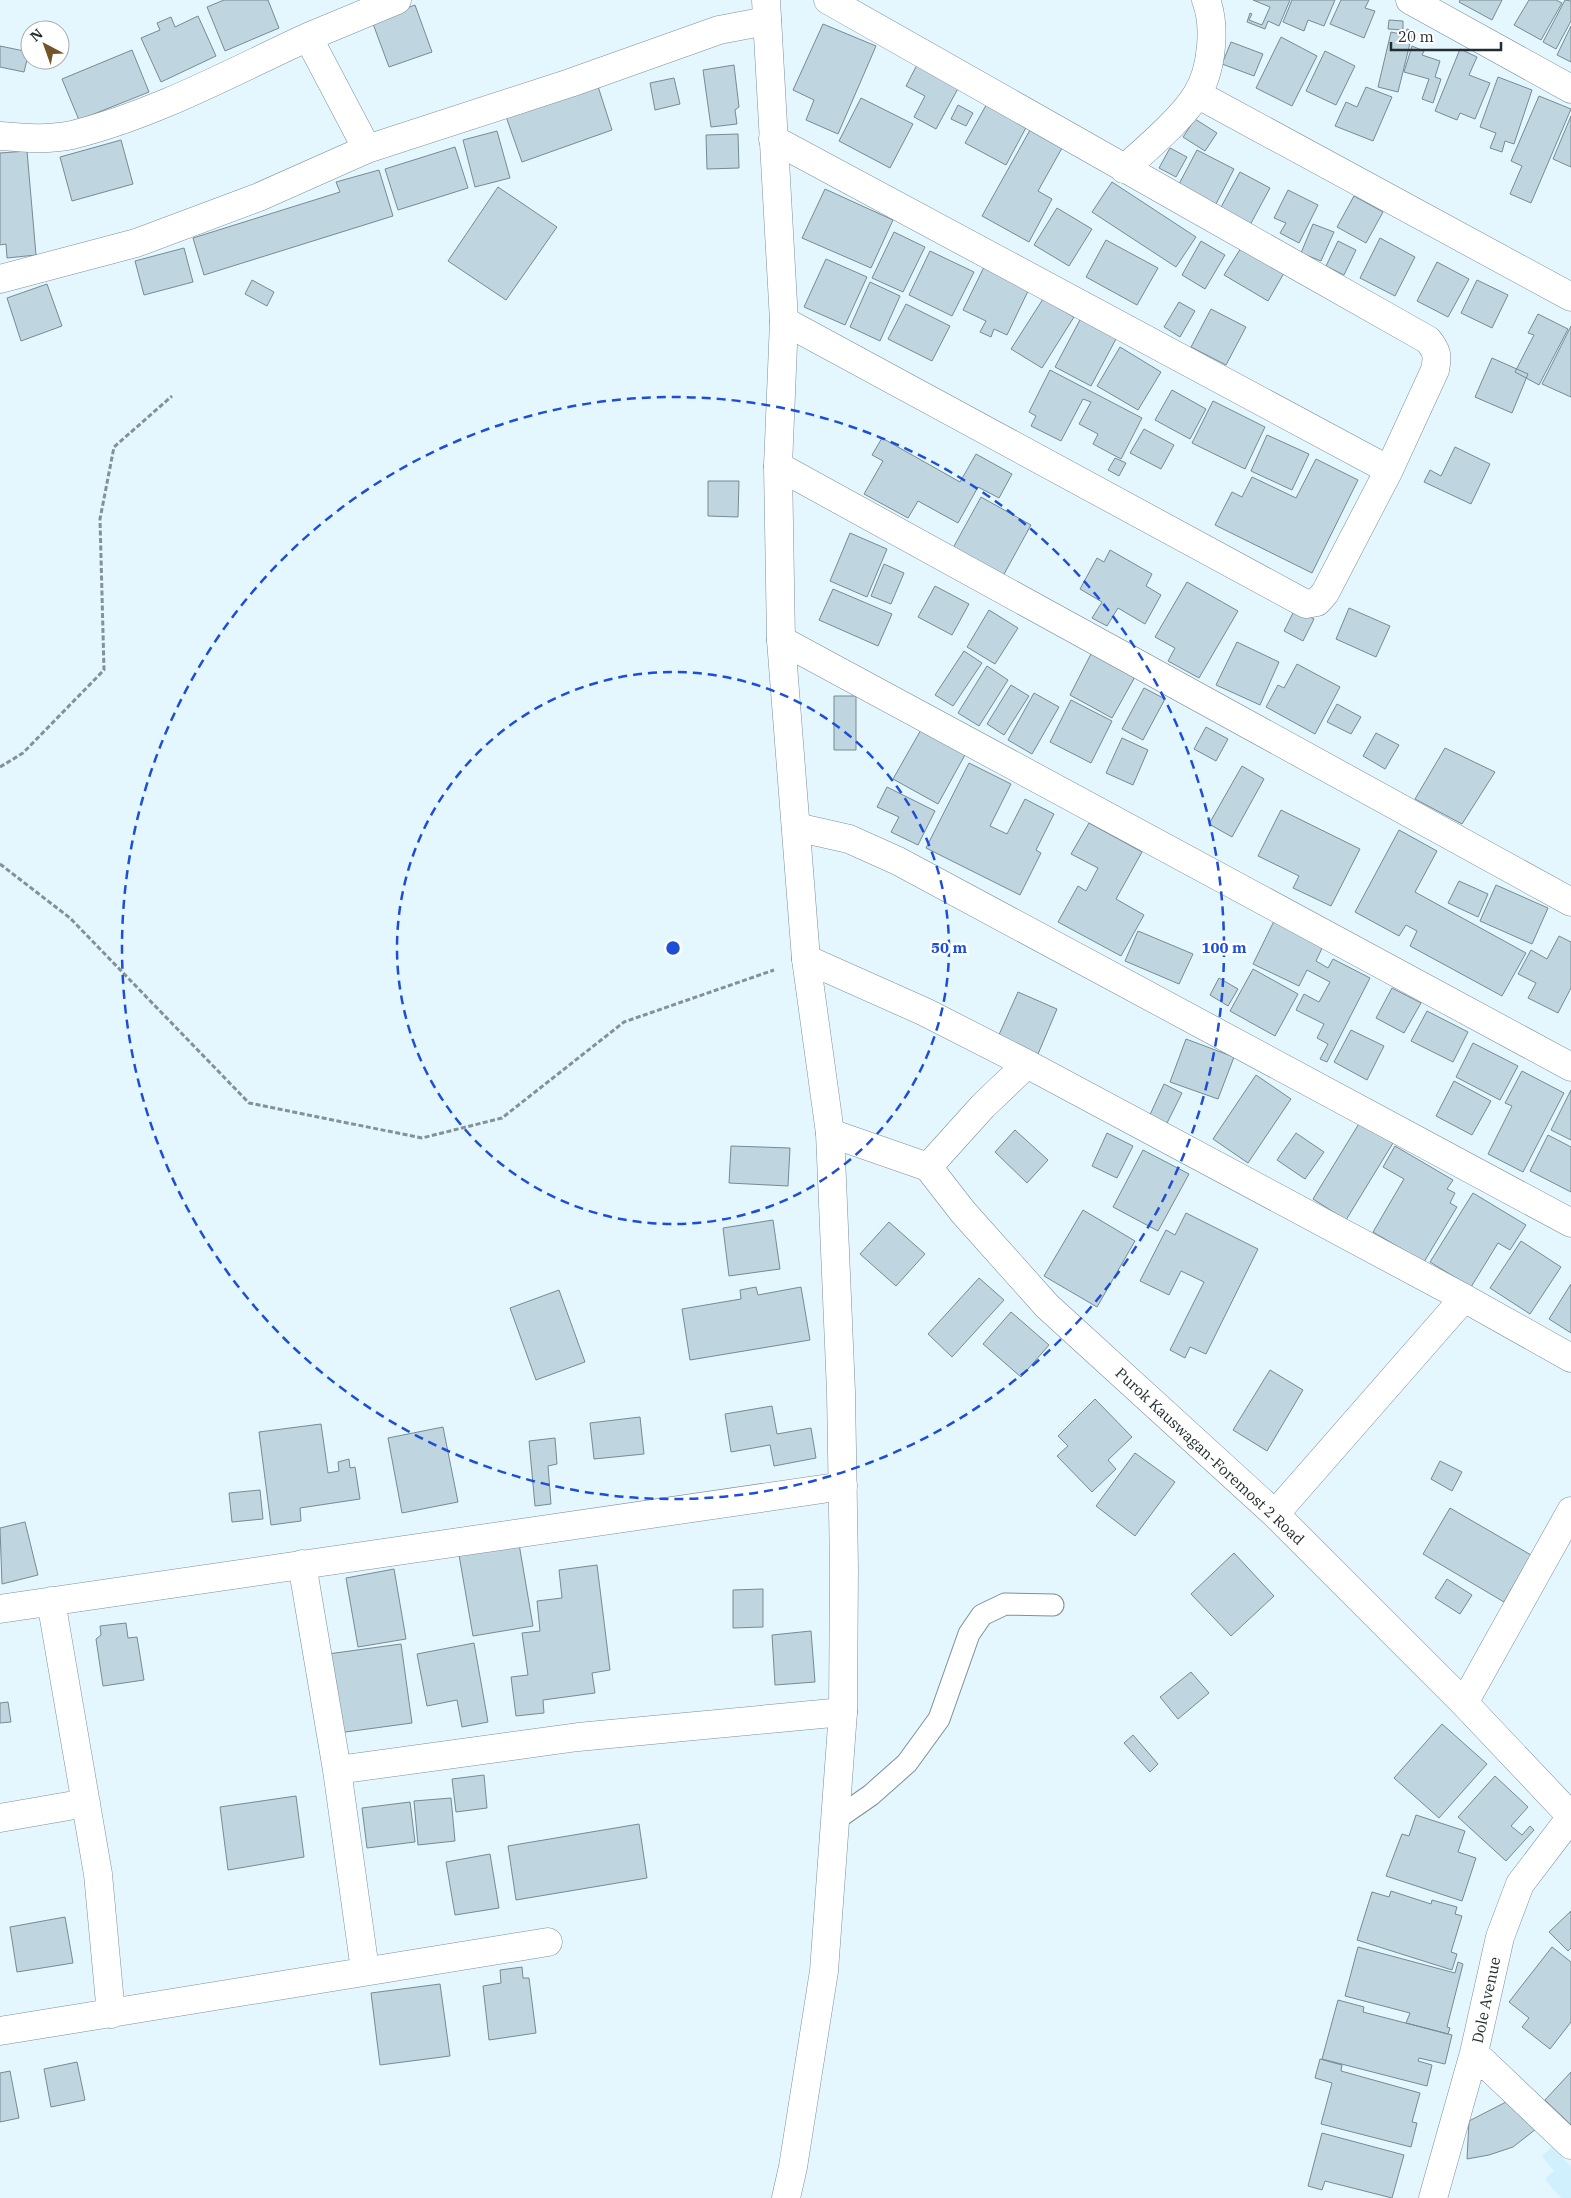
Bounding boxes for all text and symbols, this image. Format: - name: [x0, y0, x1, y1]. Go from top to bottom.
- north arrow: [20, 20, 70, 70]
- scale bar: [1391, 20, 1501, 52]
- text: N: [26, 25, 47, 46]
- text: 20 m: [1398, 27, 1434, 46]
- text: 50 m: [931, 938, 967, 957]
- text: 100 m: [1201, 938, 1247, 957]
- centre of rings: [664, 939, 682, 957]
- street label: Purok Kauswagan-Foremost 2 Road: [1112, 1363, 1308, 1549]
- street label: Dole Avenue: [1468, 1955, 1504, 2045]

